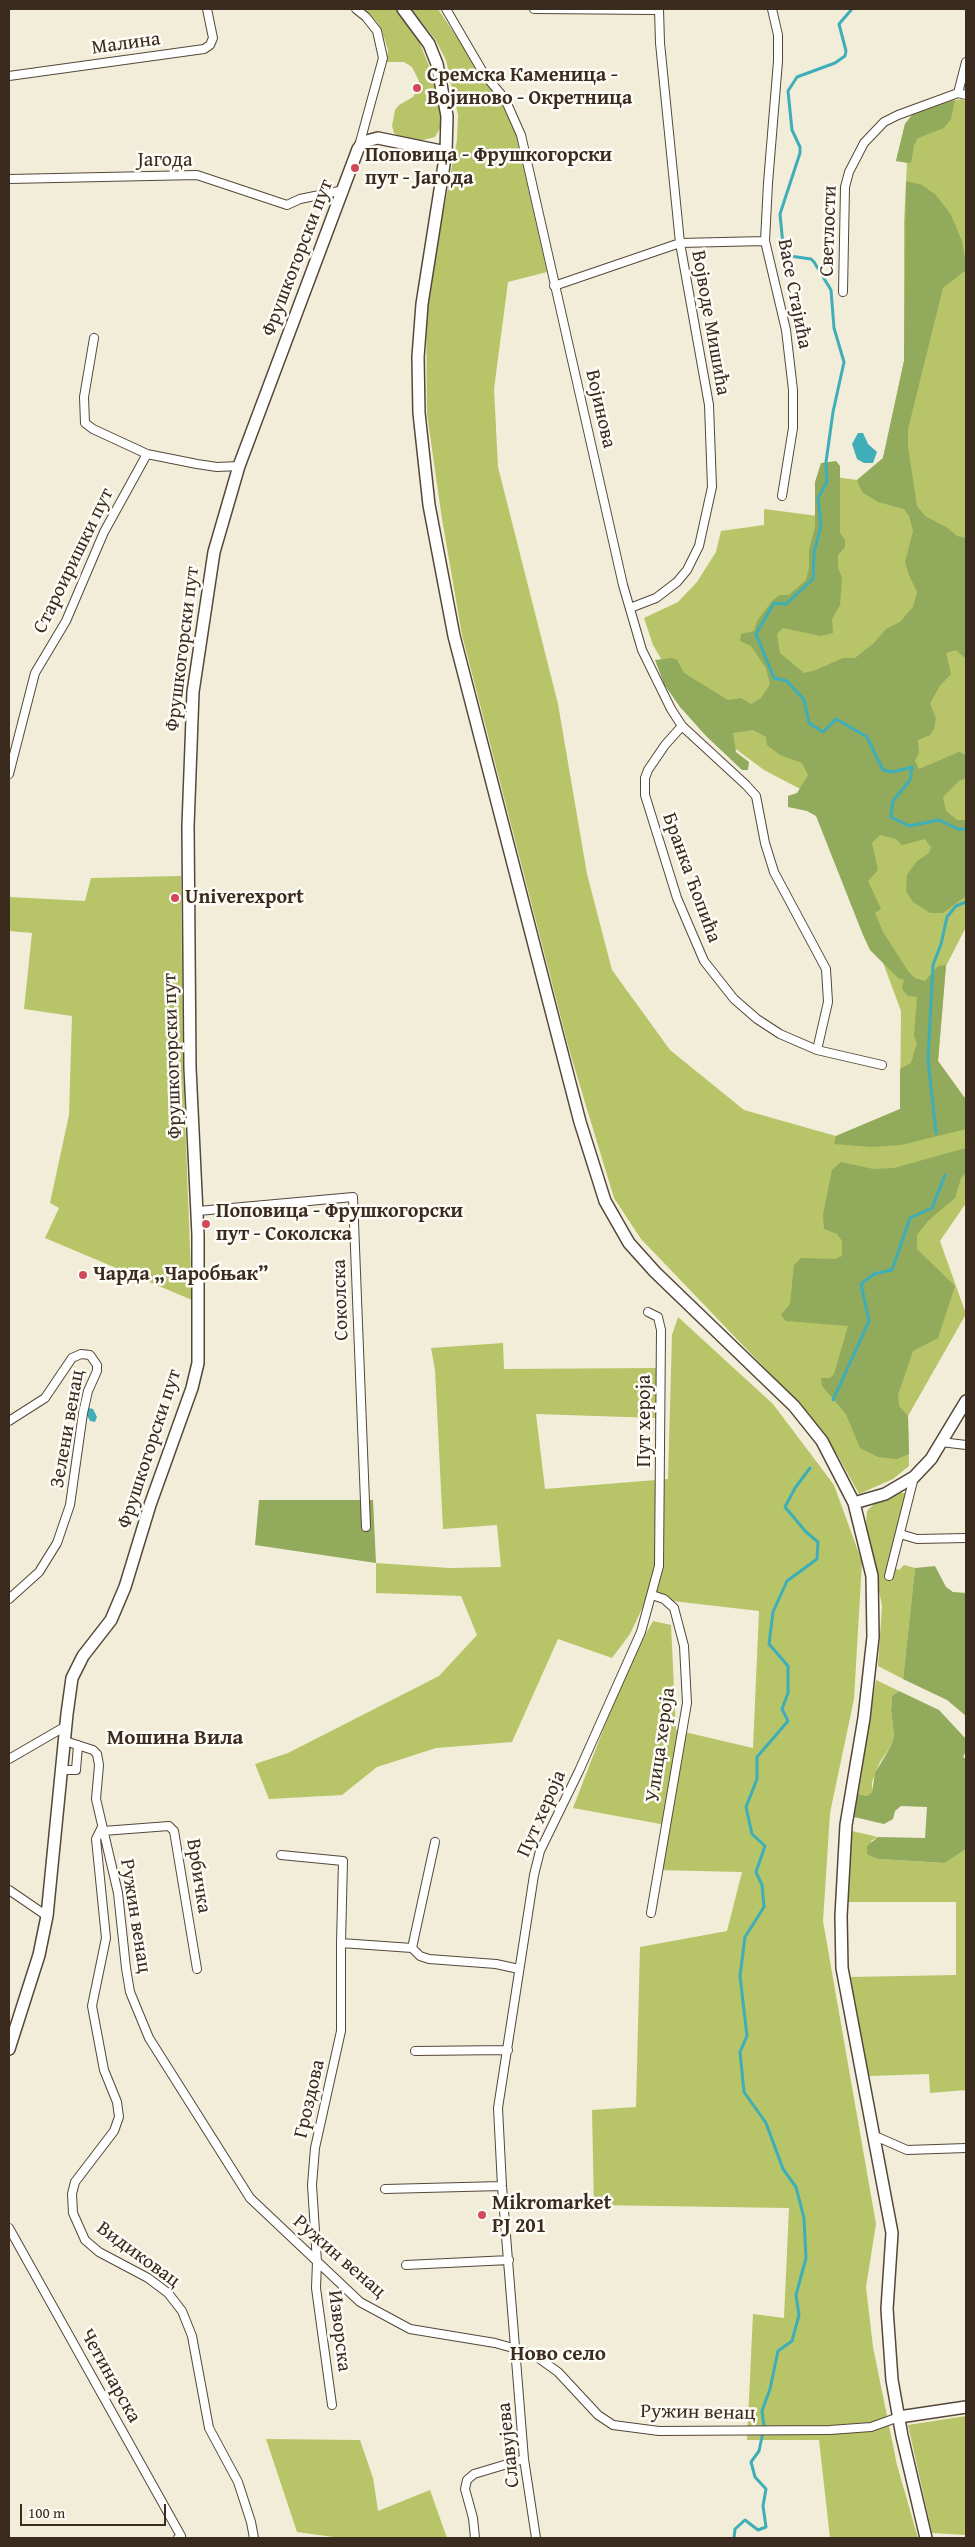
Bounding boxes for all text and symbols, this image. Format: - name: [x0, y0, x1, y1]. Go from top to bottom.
- street label: Малина: [90, 27, 162, 61]
- place label: Сремска Каменица - Војиново - Окретница: [427, 64, 632, 111]
- marker: Сремска Каменица - Војиново - Окретница: [411, 82, 423, 94]
- place label: Поповица - Фрушкогорски пут - Јагода: [365, 144, 612, 191]
- street label: Јагода: [138, 149, 192, 173]
- marker: Поповица - Фрушкогорски пут - Јагода: [349, 162, 361, 174]
- street label: Фрушкогорски пут: [257, 176, 339, 340]
- street label: Светлости: [815, 185, 843, 277]
- street label: Васе Стајића: [772, 237, 816, 351]
- street label: Војводе Мишића: [685, 249, 735, 397]
- street label: Војинова: [579, 367, 621, 451]
- street label: Староиришки пут: [28, 484, 120, 638]
- street label: Фрушкогорски пут: [161, 565, 205, 733]
- street label: Бранка Ћопића: [656, 810, 726, 946]
- place label: Univerexport: [185, 886, 304, 910]
- marker: Univerexport: [169, 892, 181, 904]
- street label: Фрушкогорски пут: [158, 973, 188, 1139]
- place label: Поповица - Фрушкогорски пут - Соколска: [216, 1200, 463, 1247]
- marker: Поповица - Фрушкогорски пут - Соколска: [200, 1218, 212, 1230]
- street label: Соколска: [328, 1259, 354, 1341]
- place label: Чарда „Чаробњак”: [93, 1263, 268, 1287]
- marker: Чарда „Чаробњак”: [77, 1269, 89, 1281]
- street label: Фрушкогорски пут: [113, 1366, 187, 1532]
- street label: Зелени венац: [46, 1368, 90, 1490]
- street label: Пут хероја: [633, 1375, 657, 1467]
- street label: Улица хероја: [641, 1686, 681, 1804]
- district label: Мошина Вила: [107, 1726, 243, 1752]
- street label: Пут хероја: [512, 1767, 572, 1861]
- street label: Врбичка: [180, 1837, 216, 1915]
- street label: Ружин венац: [114, 1857, 156, 1975]
- street label: Гроздова: [289, 2057, 331, 2141]
- place label: Mikromarket PJ 201: [492, 2192, 611, 2239]
- marker: Mikromarket PJ 201: [476, 2209, 488, 2221]
- street label: Ружин венац: [288, 2210, 390, 2304]
- street label: Видиковац: [92, 2217, 184, 2293]
- street label: Изворска: [322, 2289, 356, 2373]
- street label: Четинарска: [74, 2325, 146, 2427]
- district label: Ново село: [510, 2342, 606, 2368]
- street label: Ружин венац: [640, 2400, 756, 2426]
- street label: Славујева: [493, 2401, 525, 2489]
- scale bar: [22, 2494, 169, 2526]
- text: 100 m: [28, 2502, 65, 2523]

